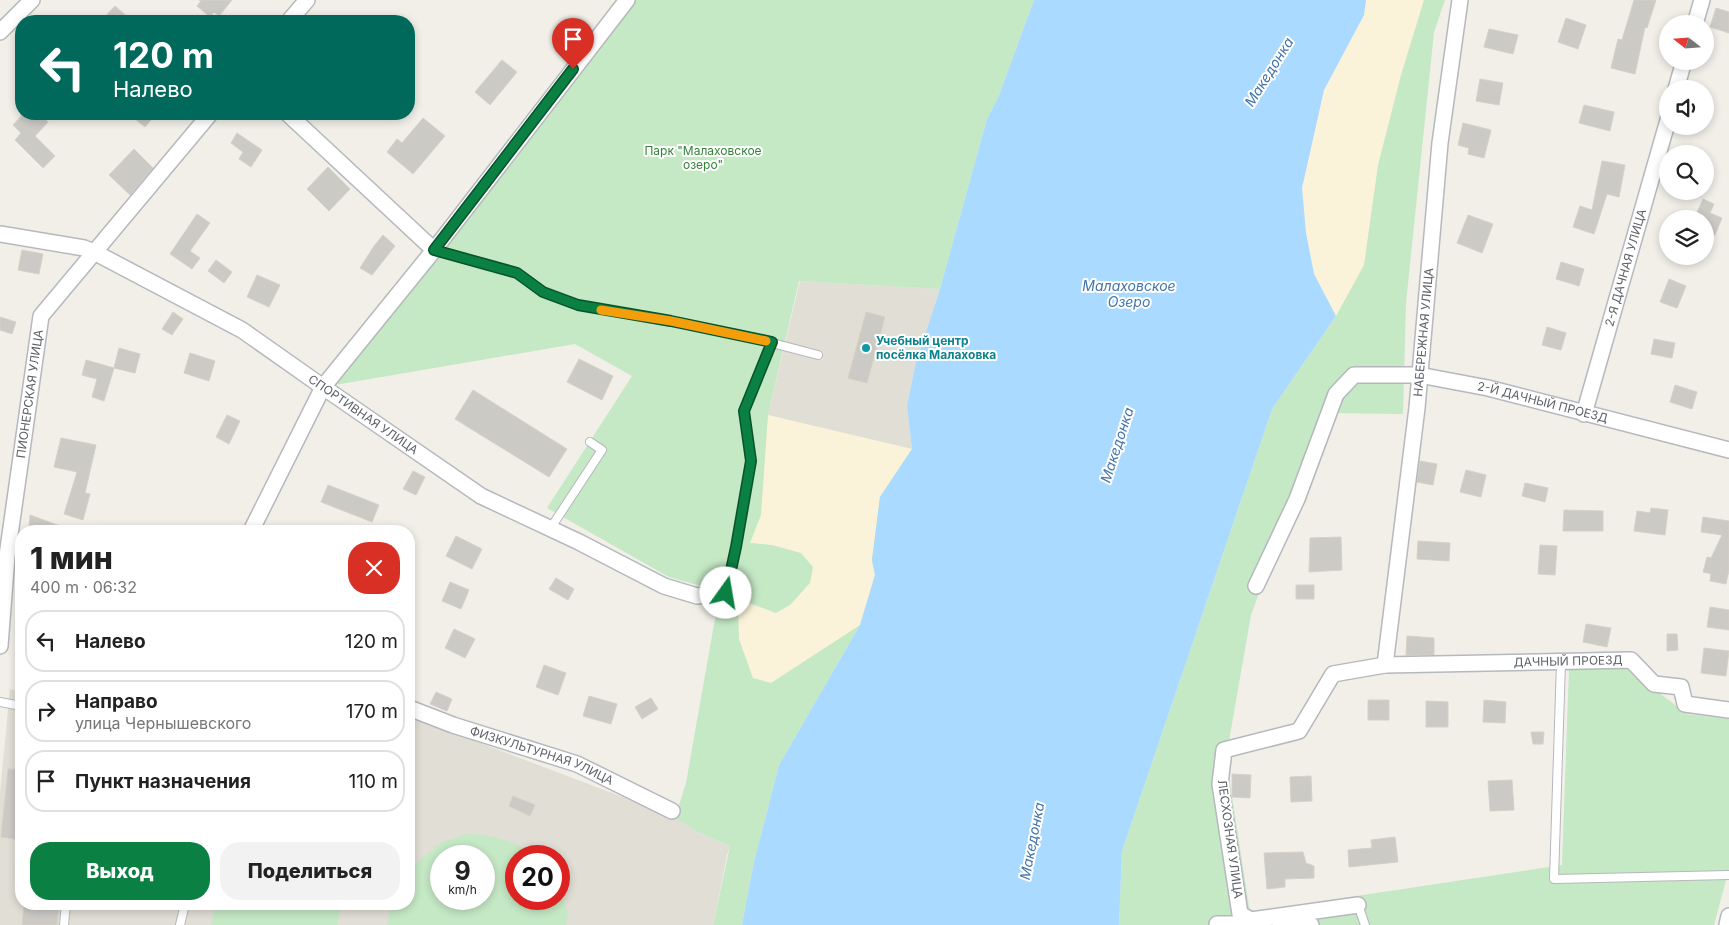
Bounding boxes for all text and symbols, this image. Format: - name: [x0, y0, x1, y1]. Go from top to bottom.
- north arrow: [1659, 15, 1714, 70]
- map controls: [1659, 15, 1714, 265]
- pin: [552, 18, 594, 69]
- icon: arrive: [559, 25, 587, 53]
- text: 120 m: [113, 34, 214, 76]
- water label: Македонка: [1241, 34, 1297, 109]
- icon: left: [30, 35, 95, 100]
- text: Налево: [113, 76, 193, 102]
- button: sound: [1659, 80, 1714, 135]
- park label: Парк "Малаховское озеро": [644, 143, 762, 172]
- button: search: [1659, 145, 1714, 200]
- street label: 2-Я ДАЧНАЯ УЛИЦА: [1601, 207, 1649, 328]
- button: layers: [1659, 210, 1714, 265]
- street label: НАБЕРЕЖНАЯ УЛИЦА: [1410, 267, 1436, 397]
- water label: Малаховское Озеро: [1082, 277, 1176, 310]
- street label: ПИОНЕРСКАЯ УЛИЦА: [13, 329, 46, 459]
- place label: Учебный центр посёлка Малаховка: [876, 333, 996, 362]
- marker: Учебный центр посёлка Малаховка: [860, 342, 872, 354]
- street label: СПОРТИВНАЯ УЛИЦА: [306, 371, 421, 457]
- street label: 2-Й ДАЧНЫЙ ПРОЕЗД: [1476, 378, 1610, 426]
- water label: Македонка: [1096, 405, 1137, 485]
- text: 1 мин: [30, 540, 113, 576]
- button: close: [348, 542, 400, 594]
- position arrow: [699, 566, 751, 618]
- text: 400 m · 06:32: [30, 577, 137, 597]
- icon: left: [32, 627, 60, 655]
- text: Налево: [75, 630, 146, 653]
- text: 120 m: [345, 630, 398, 653]
- street label: ДАЧНЫЙ ПРОЕЗД: [1514, 652, 1623, 669]
- text: Направо: [75, 690, 158, 713]
- icon: right: [32, 697, 60, 725]
- text: 170 m: [346, 700, 398, 723]
- text: улица Чернышевского: [75, 713, 251, 733]
- street label: ФИЗКУЛЬТУРНАЯ УЛИЦА: [468, 723, 616, 788]
- icon: arrive: [32, 767, 60, 795]
- text: Пункт назначения: [75, 770, 251, 793]
- text: 110 m: [349, 770, 398, 793]
- street label: ЛЕСХОЗНАЯ УЛИЦА: [1215, 778, 1246, 899]
- water label: Македонка: [1016, 800, 1047, 881]
- button: Выход: [30, 842, 210, 900]
- button: Поделиться: [220, 842, 400, 900]
- speed limit sign: 20: [505, 845, 570, 910]
- text: 9: [454, 856, 471, 886]
- text: km/h: [448, 882, 477, 897]

